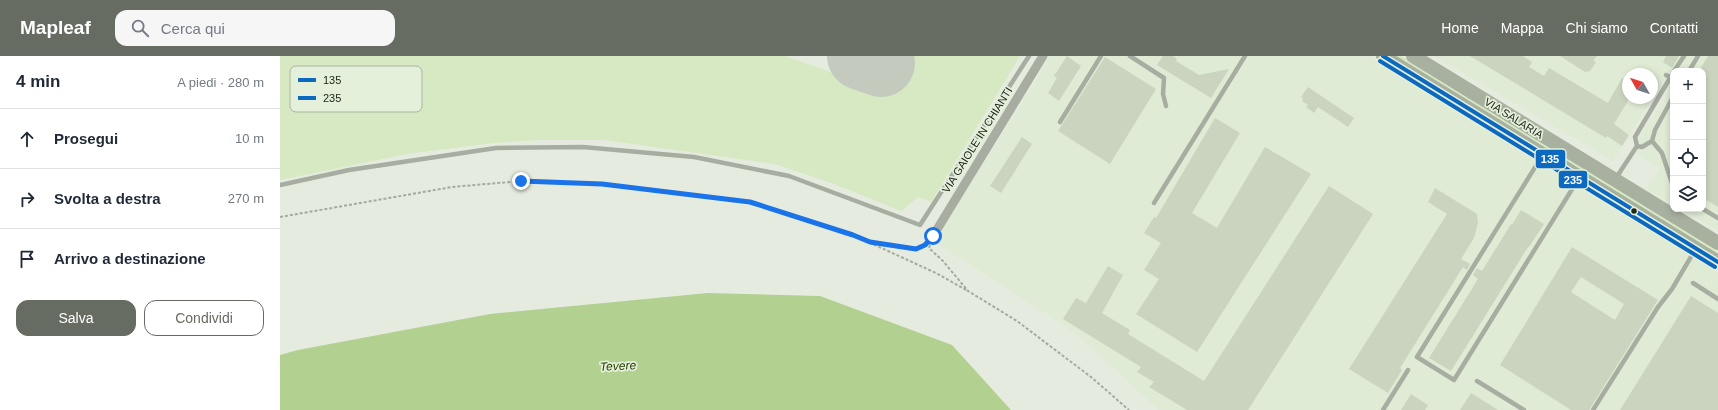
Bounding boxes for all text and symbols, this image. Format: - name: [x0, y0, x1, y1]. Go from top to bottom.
- search box: [115, 10, 395, 46]
- text: Mapleaf: [20, 17, 91, 38]
- icon: search: [129, 17, 151, 39]
- text: Cerca qui: [161, 20, 225, 37]
- text: Home: [1441, 20, 1479, 36]
- text: Mappa: [1501, 20, 1544, 36]
- text: Chi siamo: [1566, 20, 1628, 36]
- text: Contatti: [1650, 20, 1698, 36]
- legend: [290, 66, 422, 112]
- north arrow: [1622, 68, 1658, 104]
- map controls: [1670, 68, 1706, 212]
- button: +: [1670, 68, 1706, 104]
- text: 4 min: [16, 72, 60, 91]
- text: 135: [323, 74, 341, 86]
- text: A piedi · 280 m: [177, 75, 264, 90]
- street label: VIA GAIOLE IN CHIANTI: [940, 85, 1014, 195]
- text: 235: [323, 92, 341, 104]
- street label: VIA SALARIA: [1483, 95, 1546, 141]
- button: −: [1670, 104, 1706, 140]
- icon: ahead: [16, 128, 38, 150]
- text: Prosegui: [54, 130, 118, 147]
- text: 10 m: [235, 131, 264, 146]
- button: locate: [1670, 140, 1706, 176]
- line badge: 135: [1535, 149, 1566, 169]
- text: 135: [1541, 153, 1559, 165]
- line badge: 235: [1558, 170, 1588, 189]
- route end: [512, 172, 530, 190]
- text: 235: [1564, 174, 1582, 186]
- button: layers: [1670, 176, 1706, 212]
- icon: right: [16, 188, 38, 210]
- text: Svolta a destra: [54, 190, 161, 207]
- text: 270 m: [228, 191, 264, 206]
- unlabelled marker: [1629, 206, 1639, 216]
- route start: [924, 227, 942, 245]
- icon: arrive: [16, 248, 38, 270]
- text: Arrivo a destinazione: [54, 250, 206, 267]
- button: Salva: [16, 300, 136, 336]
- button: Condividi: [144, 300, 264, 336]
- water label: Tevere: [600, 358, 637, 374]

